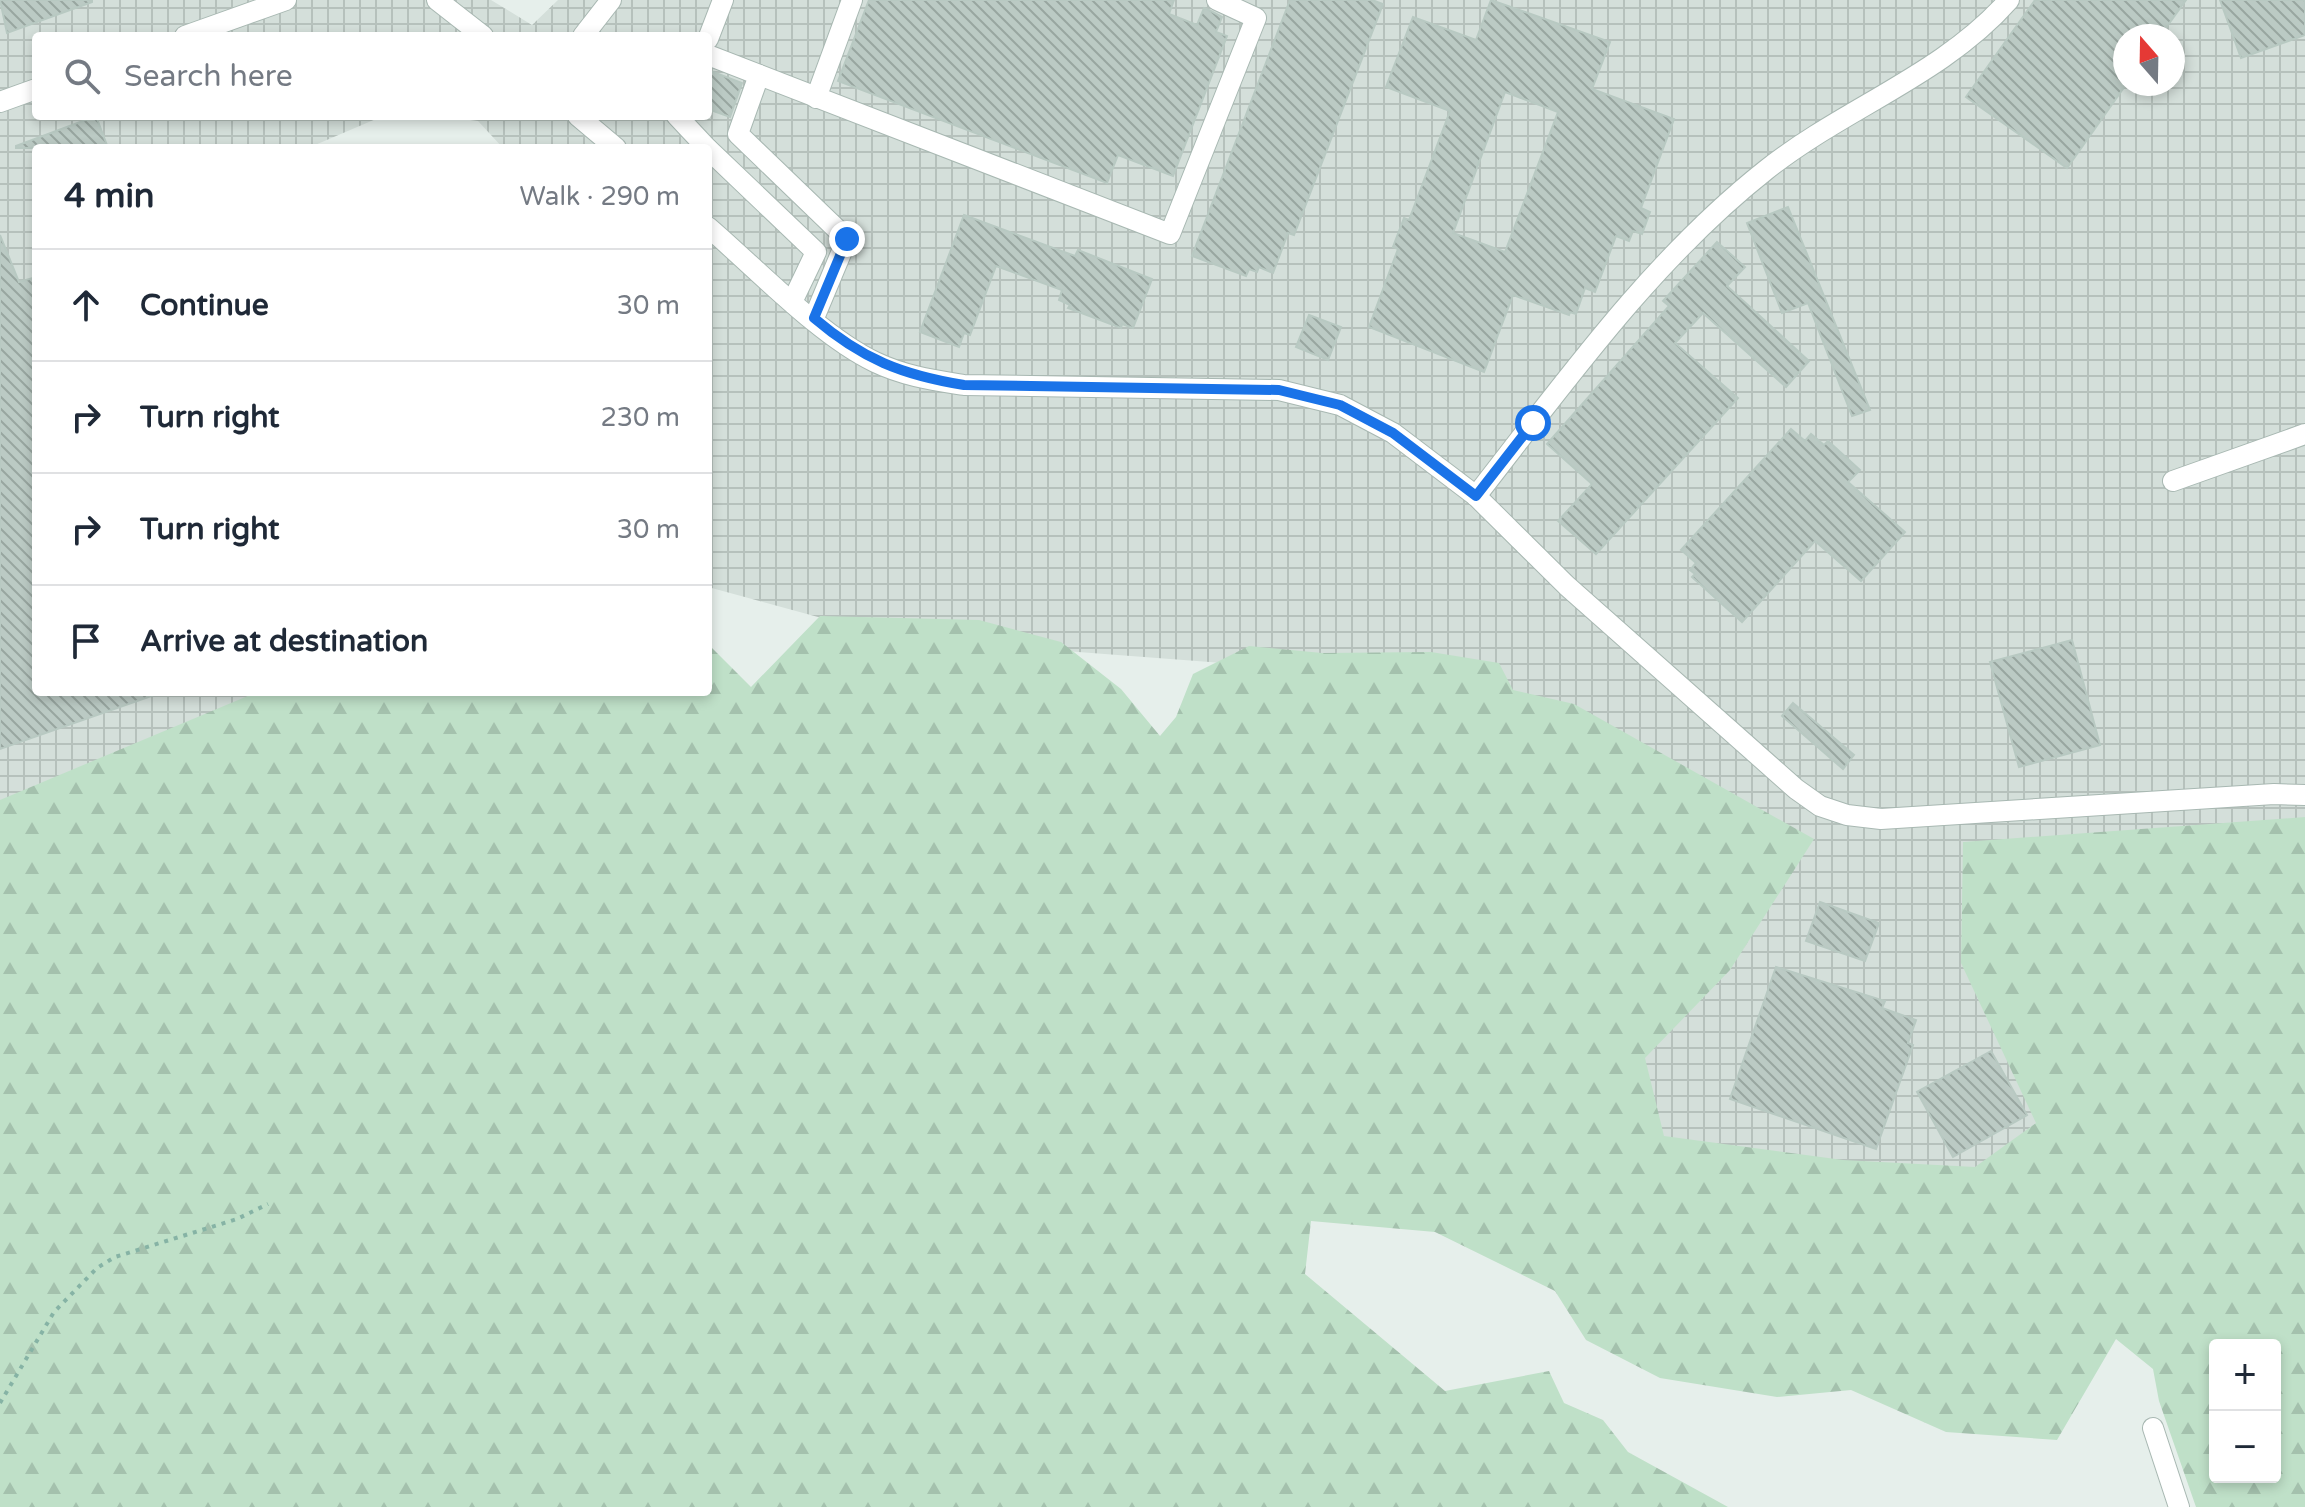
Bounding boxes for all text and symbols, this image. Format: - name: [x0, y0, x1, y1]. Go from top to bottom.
- north arrow: [2113, 24, 2185, 96]
- search box: [32, 32, 712, 120]
- icon: search: [60, 54, 104, 98]
- text: Search here: [124, 58, 293, 95]
- text: 4 min: [64, 176, 155, 217]
- text: Walk · 290 m: [520, 181, 680, 212]
- route end: [829, 221, 865, 257]
- icon: ahead: [64, 283, 108, 327]
- text: Continue: [140, 287, 269, 324]
- text: 30 m: [617, 290, 680, 321]
- icon: right: [64, 395, 108, 439]
- text: Turn right: [140, 399, 280, 436]
- text: 230 m: [600, 402, 680, 433]
- route start: [1515, 405, 1551, 441]
- icon: right: [64, 507, 108, 551]
- text: Turn right: [140, 511, 280, 548]
- text: 30 m: [617, 514, 680, 545]
- icon: arrive: [64, 619, 108, 663]
- text: Arrive at destination: [140, 623, 428, 660]
- map controls: [2209, 1339, 2281, 1483]
- button: +: [2209, 1339, 2281, 1411]
- button: −: [2209, 1411, 2281, 1483]

